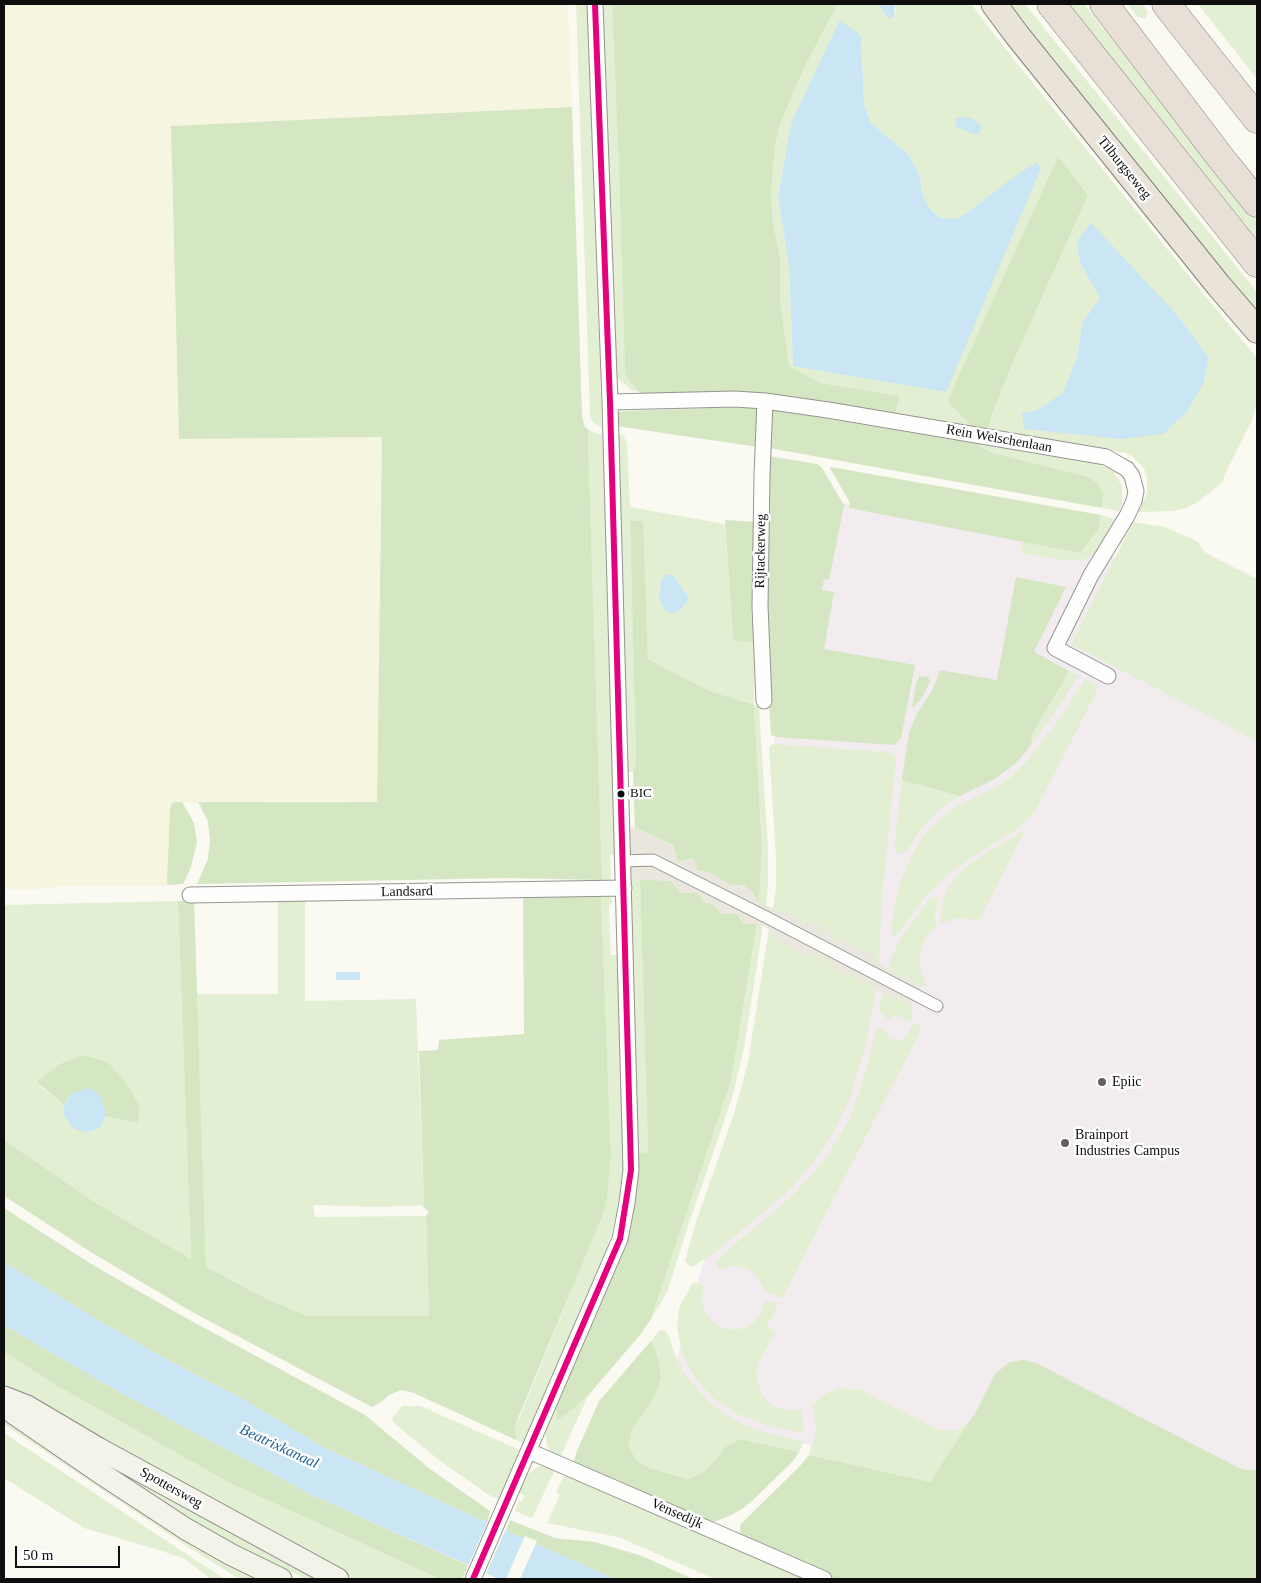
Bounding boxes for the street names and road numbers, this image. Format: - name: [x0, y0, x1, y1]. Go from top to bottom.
- street label: Tilburgseweg: [1093, 133, 1155, 203]
- street label: Rein Welschenlaan: [945, 421, 1053, 457]
- street label: Rijtackerweg: [752, 514, 770, 588]
- street label: Landsard: [381, 883, 433, 901]
- street label: Spottersweg: [137, 1464, 205, 1512]
- street label: Vensedijk: [648, 1495, 706, 1533]

